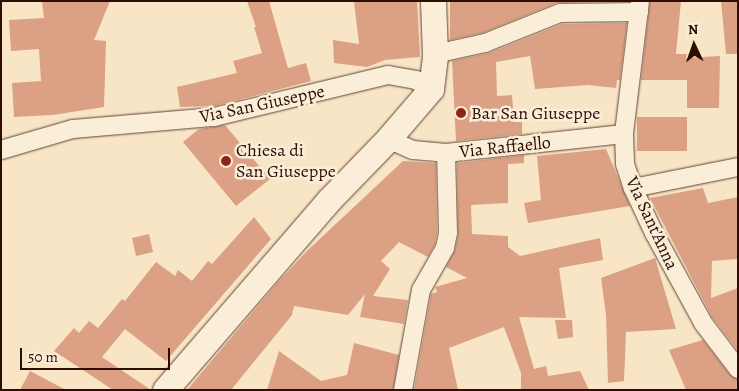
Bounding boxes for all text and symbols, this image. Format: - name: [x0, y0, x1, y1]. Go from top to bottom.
- north arrow: [669, 20, 719, 70]
- text: N: [688, 20, 699, 39]
- street label: Via San Giuseppe: [198, 80, 326, 128]
- place label: Bar San Giuseppe: [471, 102, 600, 124]
- marker: Bar San Giuseppe: [455, 107, 467, 119]
- street label: Via Raffaello: [458, 131, 552, 163]
- place label: Chiesa di San Giuseppe: [236, 140, 336, 182]
- marker: Chiesa di San Giuseppe: [220, 155, 232, 167]
- street label: Via Sant'Anna: [621, 173, 683, 273]
- scale bar: [22, 338, 172, 370]
- text: 50 m: [28, 347, 58, 367]

